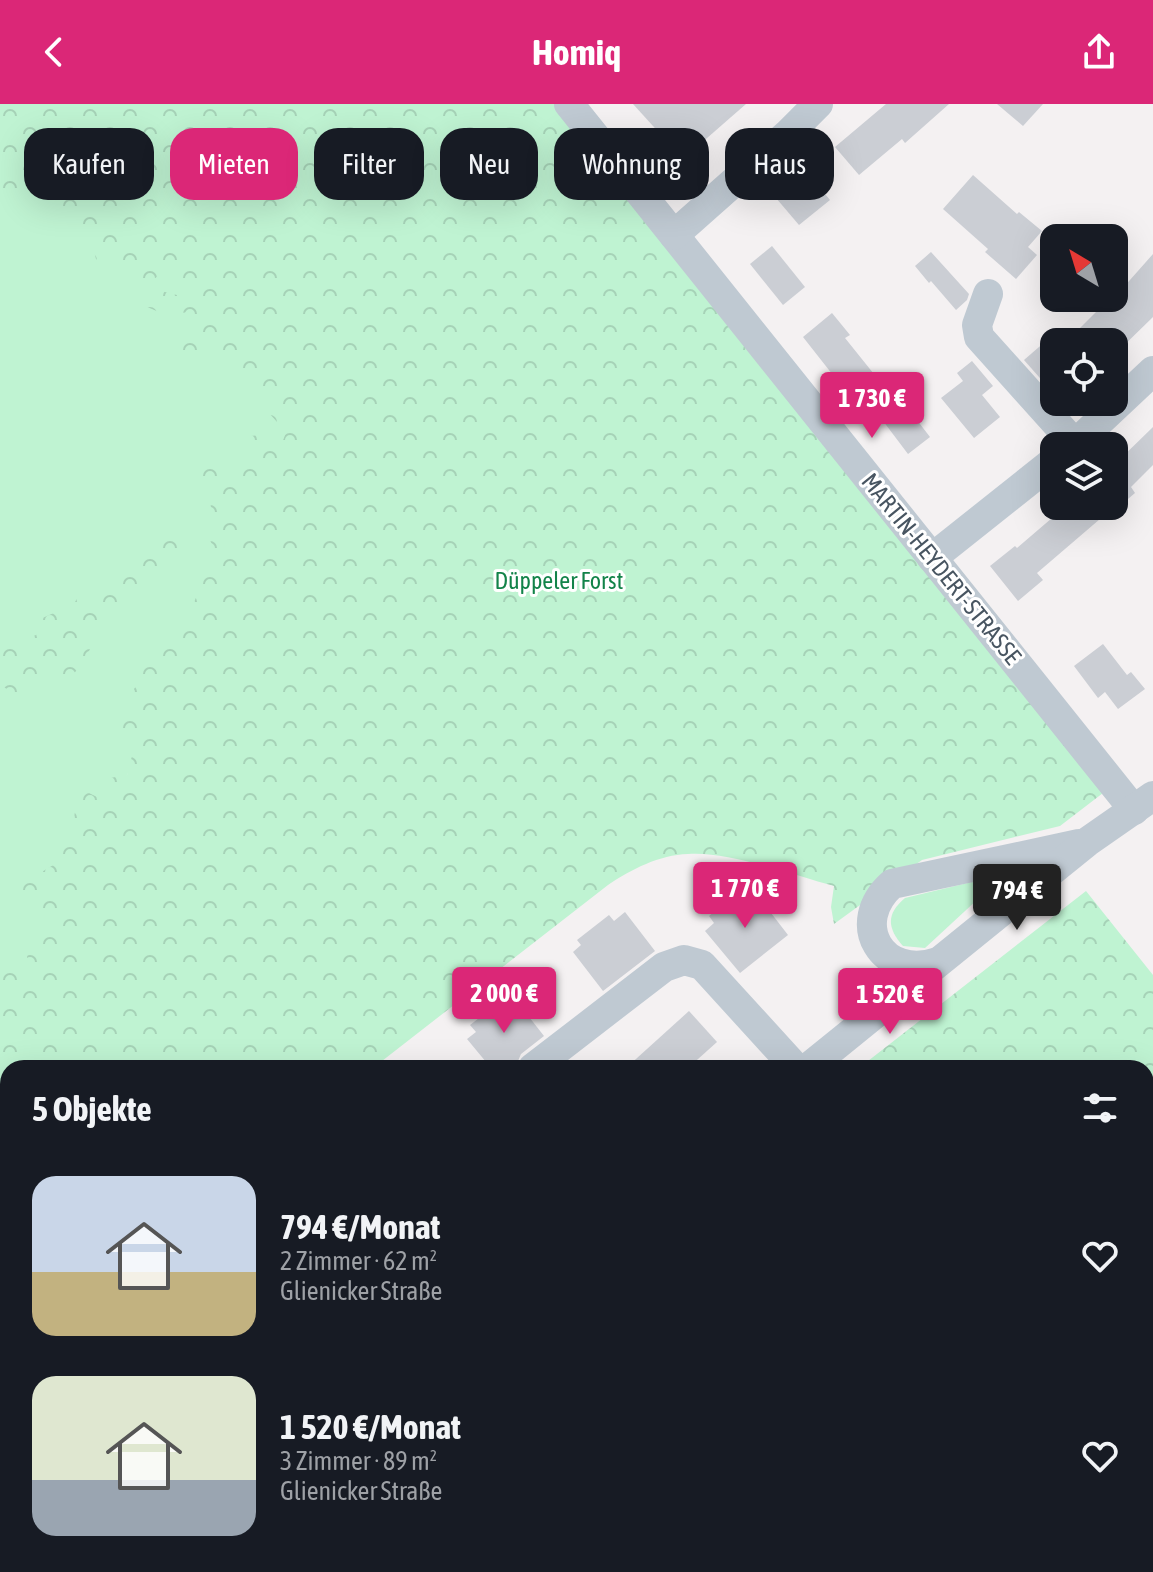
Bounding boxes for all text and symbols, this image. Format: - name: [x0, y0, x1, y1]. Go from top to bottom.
- icon: back: [32, 30, 76, 74]
- icon: share: [1077, 30, 1121, 74]
- text: Homiq: [532, 31, 621, 73]
- chip: Kaufen: [24, 128, 154, 200]
- chip: Mieten: [170, 128, 298, 200]
- chip: Filter: [314, 128, 424, 200]
- chip: Neu: [440, 128, 538, 200]
- chip: Wohnung: [554, 128, 709, 200]
- chip: Haus: [725, 128, 834, 200]
- north arrow: [1040, 224, 1128, 312]
- map controls: [1040, 224, 1128, 520]
- button: locate: [1040, 328, 1128, 416]
- pin: 1 730 €: [798, 372, 946, 440]
- text: 1 730 €: [838, 383, 906, 413]
- button: layers: [1040, 432, 1128, 520]
- street label: MARTIN-HEYDERT-STRASSE: [856, 468, 1027, 669]
- park label: Düppeler Forst: [495, 567, 624, 594]
- pin: 1 770 €: [671, 862, 819, 930]
- pin: 794 €: [961, 864, 1073, 932]
- text: 1 770 €: [711, 873, 779, 903]
- text: 794 €: [991, 875, 1043, 905]
- pin: 2 000 €: [430, 967, 578, 1035]
- pin: 1 520 €: [816, 968, 964, 1036]
- text: 2 000 €: [470, 978, 538, 1008]
- text: 1 520 €: [856, 979, 924, 1009]
- icon: filters: [1078, 1086, 1122, 1130]
- text: 5 Objekte: [32, 1089, 152, 1128]
- text: 794 €/Monat: [280, 1207, 440, 1246]
- icon: home: [96, 1208, 192, 1304]
- icon: heart: [1078, 1234, 1122, 1278]
- text: 2 Zimmer · 62 m²: [280, 1246, 437, 1276]
- text: Glienicker Straße: [280, 1276, 442, 1306]
- text: 1 520 €/Monat: [280, 1407, 461, 1446]
- icon: home: [96, 1408, 192, 1504]
- icon: heart: [1078, 1434, 1122, 1478]
- text: 3 Zimmer · 89 m²: [280, 1446, 437, 1476]
- text: Glienicker Straße: [280, 1476, 442, 1506]

